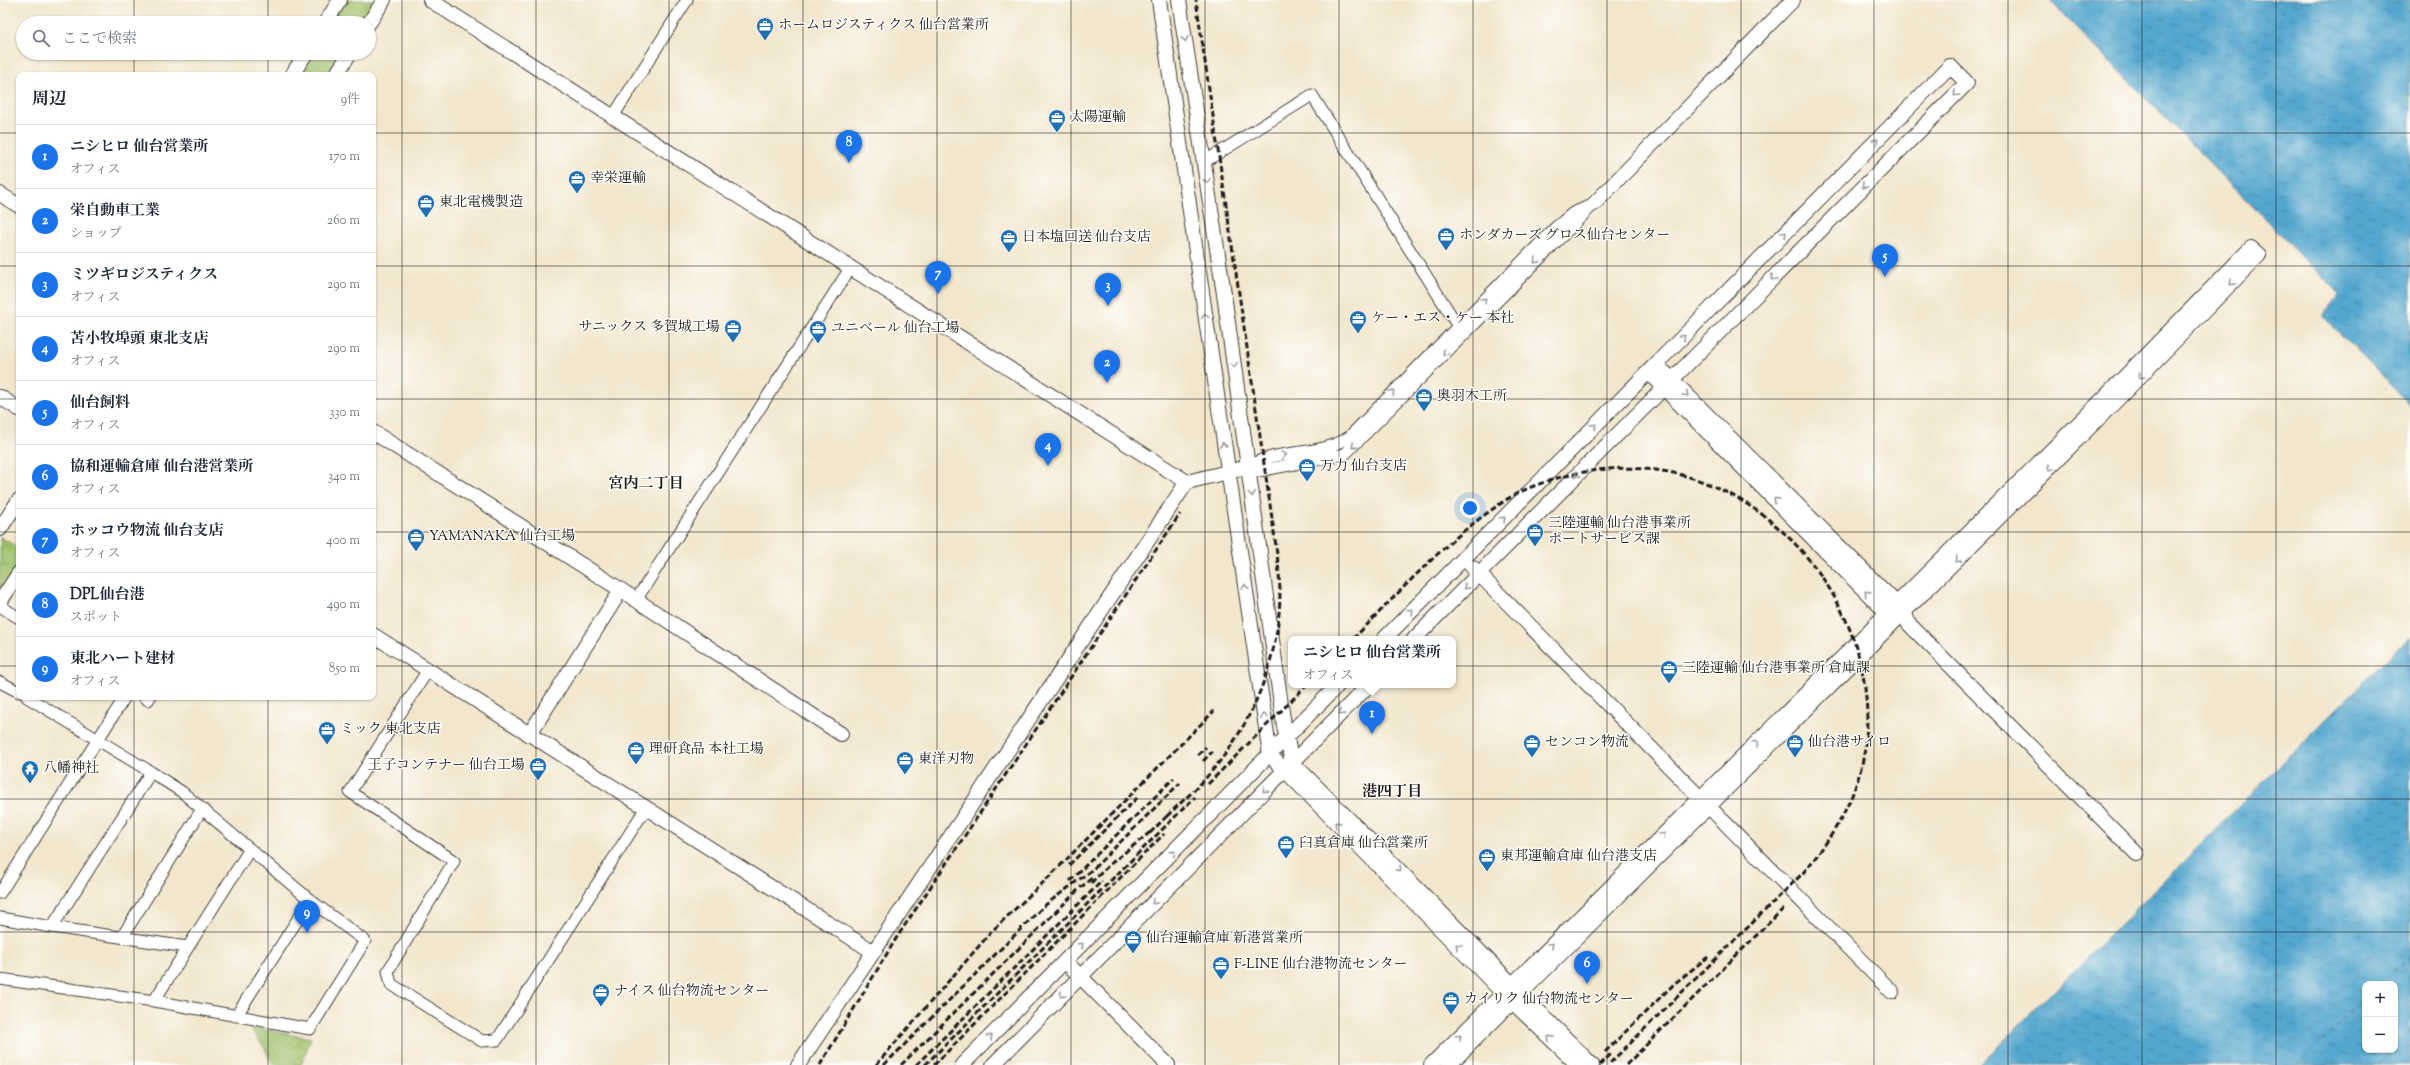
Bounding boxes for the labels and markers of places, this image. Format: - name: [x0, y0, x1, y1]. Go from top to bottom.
- office icon: ホームロジスティクス 仙台営業所: [755, 16, 775, 41]
- place label: ホームロジスティクス 仙台営業所: [778, 16, 989, 36]
- office icon: 太陽運輸: [1047, 108, 1067, 133]
- place label: 太陽運輸: [1070, 108, 1126, 128]
- pin: 8: [836, 130, 862, 163]
- office icon: 幸栄運輸: [567, 169, 587, 194]
- place label: 幸栄運輸: [590, 169, 646, 189]
- office icon: 東北電機製造: [416, 193, 436, 218]
- place label: 東北電機製造: [439, 193, 523, 213]
- office icon: ホンダカーズ グロス仙台センター: [1436, 226, 1456, 251]
- place label: ホンダカーズ グロス仙台センター: [1459, 226, 1670, 246]
- office icon: 日本塩回送 仙台支店: [999, 228, 1019, 253]
- place label: 日本塩回送 仙台支店: [1022, 228, 1151, 248]
- pin: 5: [1872, 244, 1898, 277]
- pin: 7: [925, 261, 951, 294]
- pin: 3: [1095, 273, 1121, 306]
- office icon: ケー・エス・ケー 本社: [1348, 309, 1368, 334]
- place label: ケー・エス・ケー 本社: [1371, 309, 1514, 329]
- place label: サニックス 多賀城工場: [578, 318, 720, 338]
- office icon: サニックス 多賀城工場: [723, 318, 743, 343]
- office icon: ユニベール 仙台工場: [808, 319, 828, 344]
- place label: ユニベール 仙台工場: [831, 319, 960, 339]
- pin: 2: [1094, 350, 1120, 383]
- office icon: 奥羽木工所: [1414, 387, 1434, 412]
- place label: 奥羽木工所: [1437, 387, 1507, 407]
- pin: 4: [1035, 433, 1061, 466]
- office icon: 万力 仙台支店: [1297, 457, 1317, 482]
- place label: 万力 仙台支店: [1320, 457, 1407, 477]
- place label: 三陸運輸 仙台港事業所 ポートサービス課: [1548, 514, 1691, 550]
- office icon: 三陸運輸 仙台港事業所 ポートサービス課: [1525, 522, 1545, 547]
- office icon: YAMANAKA 仙台工場: [406, 527, 426, 552]
- place label: YAMANAKA 仙台工場: [429, 527, 575, 547]
- office icon: 三陸運輸 仙台港事業所 倉庫課: [1659, 659, 1679, 684]
- place label: 三陸運輸 仙台港事業所 倉庫課: [1682, 659, 1870, 679]
- pin: 1: [1359, 701, 1385, 734]
- office icon: ミック 東北支店: [317, 720, 337, 745]
- place label: ミック 東北支店: [340, 720, 441, 740]
- office icon: センコン物流: [1522, 733, 1542, 758]
- place label: センコン物流: [1545, 733, 1629, 753]
- office icon: 仙台港サイロ: [1785, 733, 1805, 758]
- place label: 仙台港サイロ: [1808, 733, 1891, 753]
- office icon: 理研食品 本社工場: [626, 740, 646, 765]
- place label: 理研食品 本社工場: [649, 740, 764, 760]
- office icon: 東洋刃物: [895, 750, 915, 775]
- place label: 東洋刃物: [918, 750, 974, 770]
- place label: 王子コンテナー 仙台工場: [368, 756, 525, 776]
- office icon: 王子コンテナー 仙台工場: [528, 756, 548, 781]
- temple icon: 八幡神社: [20, 759, 40, 784]
- place label: 八幡神社: [43, 759, 99, 779]
- office icon: 臼真倉庫 仙台営業所: [1276, 834, 1296, 859]
- place label: 臼真倉庫 仙台営業所: [1299, 834, 1428, 854]
- office icon: 東邦運輸倉庫 仙台港支店: [1477, 847, 1497, 872]
- place label: 東邦運輸倉庫 仙台港支店: [1500, 847, 1657, 867]
- pin: 9: [294, 900, 320, 933]
- office icon: 仙台運輸倉庫 新港営業所: [1123, 929, 1143, 954]
- place label: 仙台運輸倉庫 新港営業所: [1146, 929, 1303, 949]
- pin: 6: [1574, 951, 1600, 984]
- office icon: F-LINE 仙台港物流センター: [1211, 955, 1231, 980]
- place label: F-LINE 仙台港物流センター: [1234, 955, 1407, 975]
- office icon: ナイス 仙台物流センター: [591, 982, 611, 1007]
- place label: ナイス 仙台物流センター: [614, 982, 769, 1002]
- office icon: カイリク 仙台物流センター: [1441, 990, 1461, 1015]
- place label: カイリク 仙台物流センター: [1464, 990, 1634, 1010]

